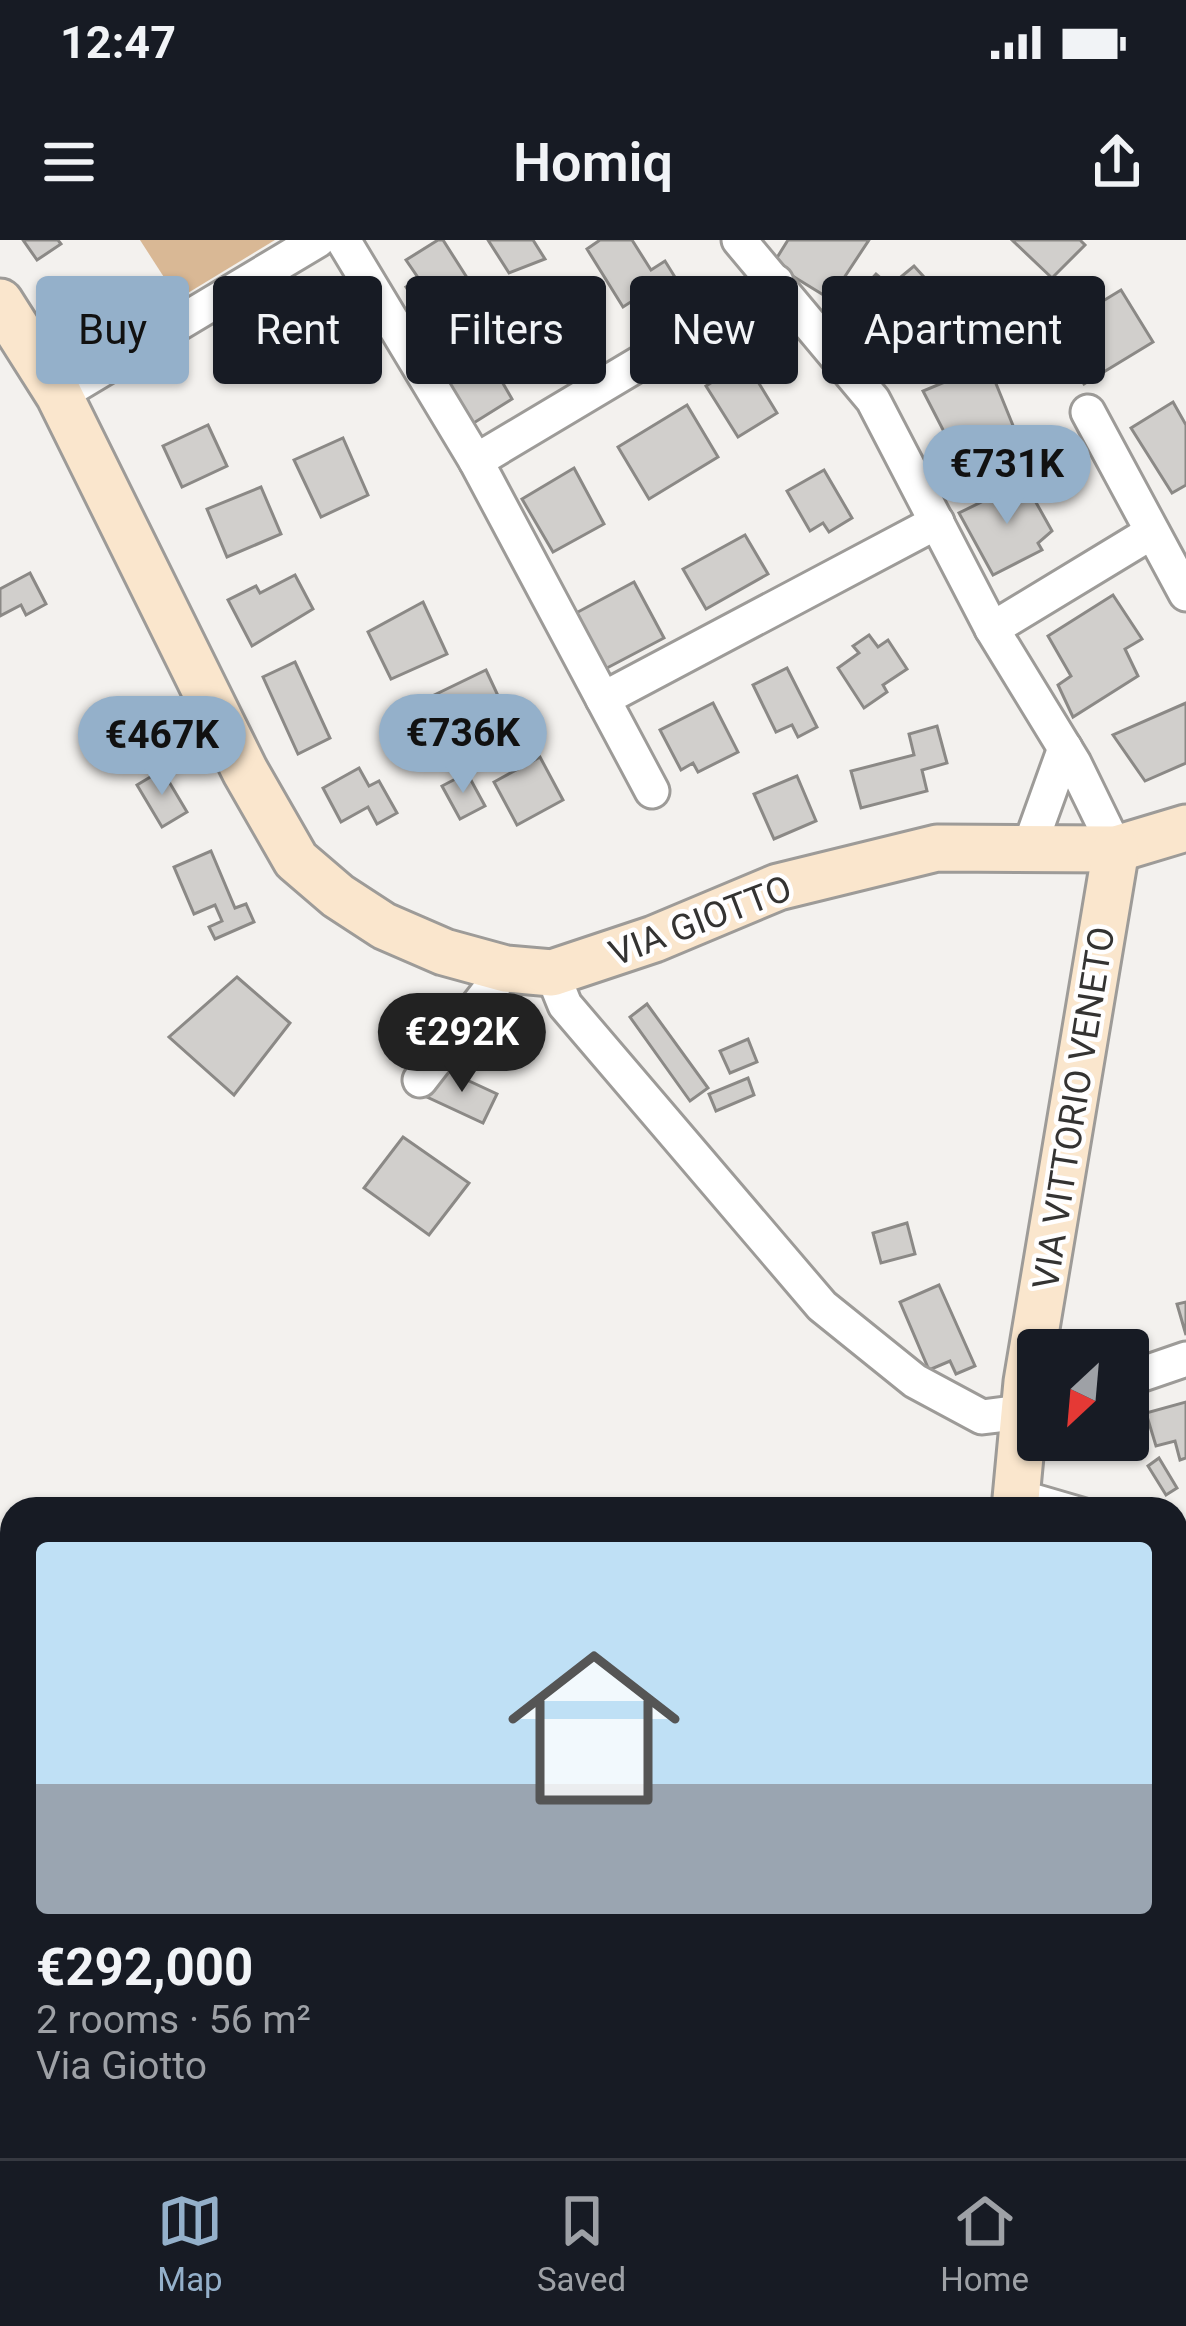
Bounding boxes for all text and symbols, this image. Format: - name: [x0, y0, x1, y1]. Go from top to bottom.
- text: 12:47: [60, 16, 176, 69]
- icon: menu: [36, 129, 102, 195]
- icon: share: [1084, 129, 1150, 195]
- text: Homiq: [513, 131, 673, 194]
- chip: Buy: [36, 276, 189, 384]
- chip: Rent: [213, 276, 382, 384]
- chip: Filters: [406, 276, 606, 384]
- chip: New: [630, 276, 798, 384]
- chip: Apartment: [822, 276, 1105, 384]
- pin: €731K: [923, 425, 1091, 527]
- text: €731K: [950, 441, 1064, 487]
- pin: €736K: [379, 694, 547, 796]
- pin: €467K: [78, 696, 246, 798]
- text: €736K: [406, 710, 520, 756]
- text: €467K: [105, 712, 219, 758]
- street label: VIA GIOTTO: [603, 867, 797, 975]
- street label: VIA VITTORIO VENETO: [1025, 924, 1123, 1292]
- pin: €292K: [378, 993, 546, 1095]
- text: €292K: [405, 1009, 519, 1055]
- north arrow: [1017, 1329, 1149, 1461]
- map controls: [1017, 1329, 1149, 1461]
- icon: home: [486, 1620, 702, 1836]
- text: €292,000: [36, 1938, 253, 1997]
- text: 2 rooms · 56 m²: [36, 1997, 311, 2043]
- text: Via Giotto: [36, 2043, 207, 2089]
- tab: Map: [157, 2188, 223, 2299]
- tab: Saved: [537, 2188, 626, 2299]
- tab: Home: [940, 2188, 1029, 2299]

